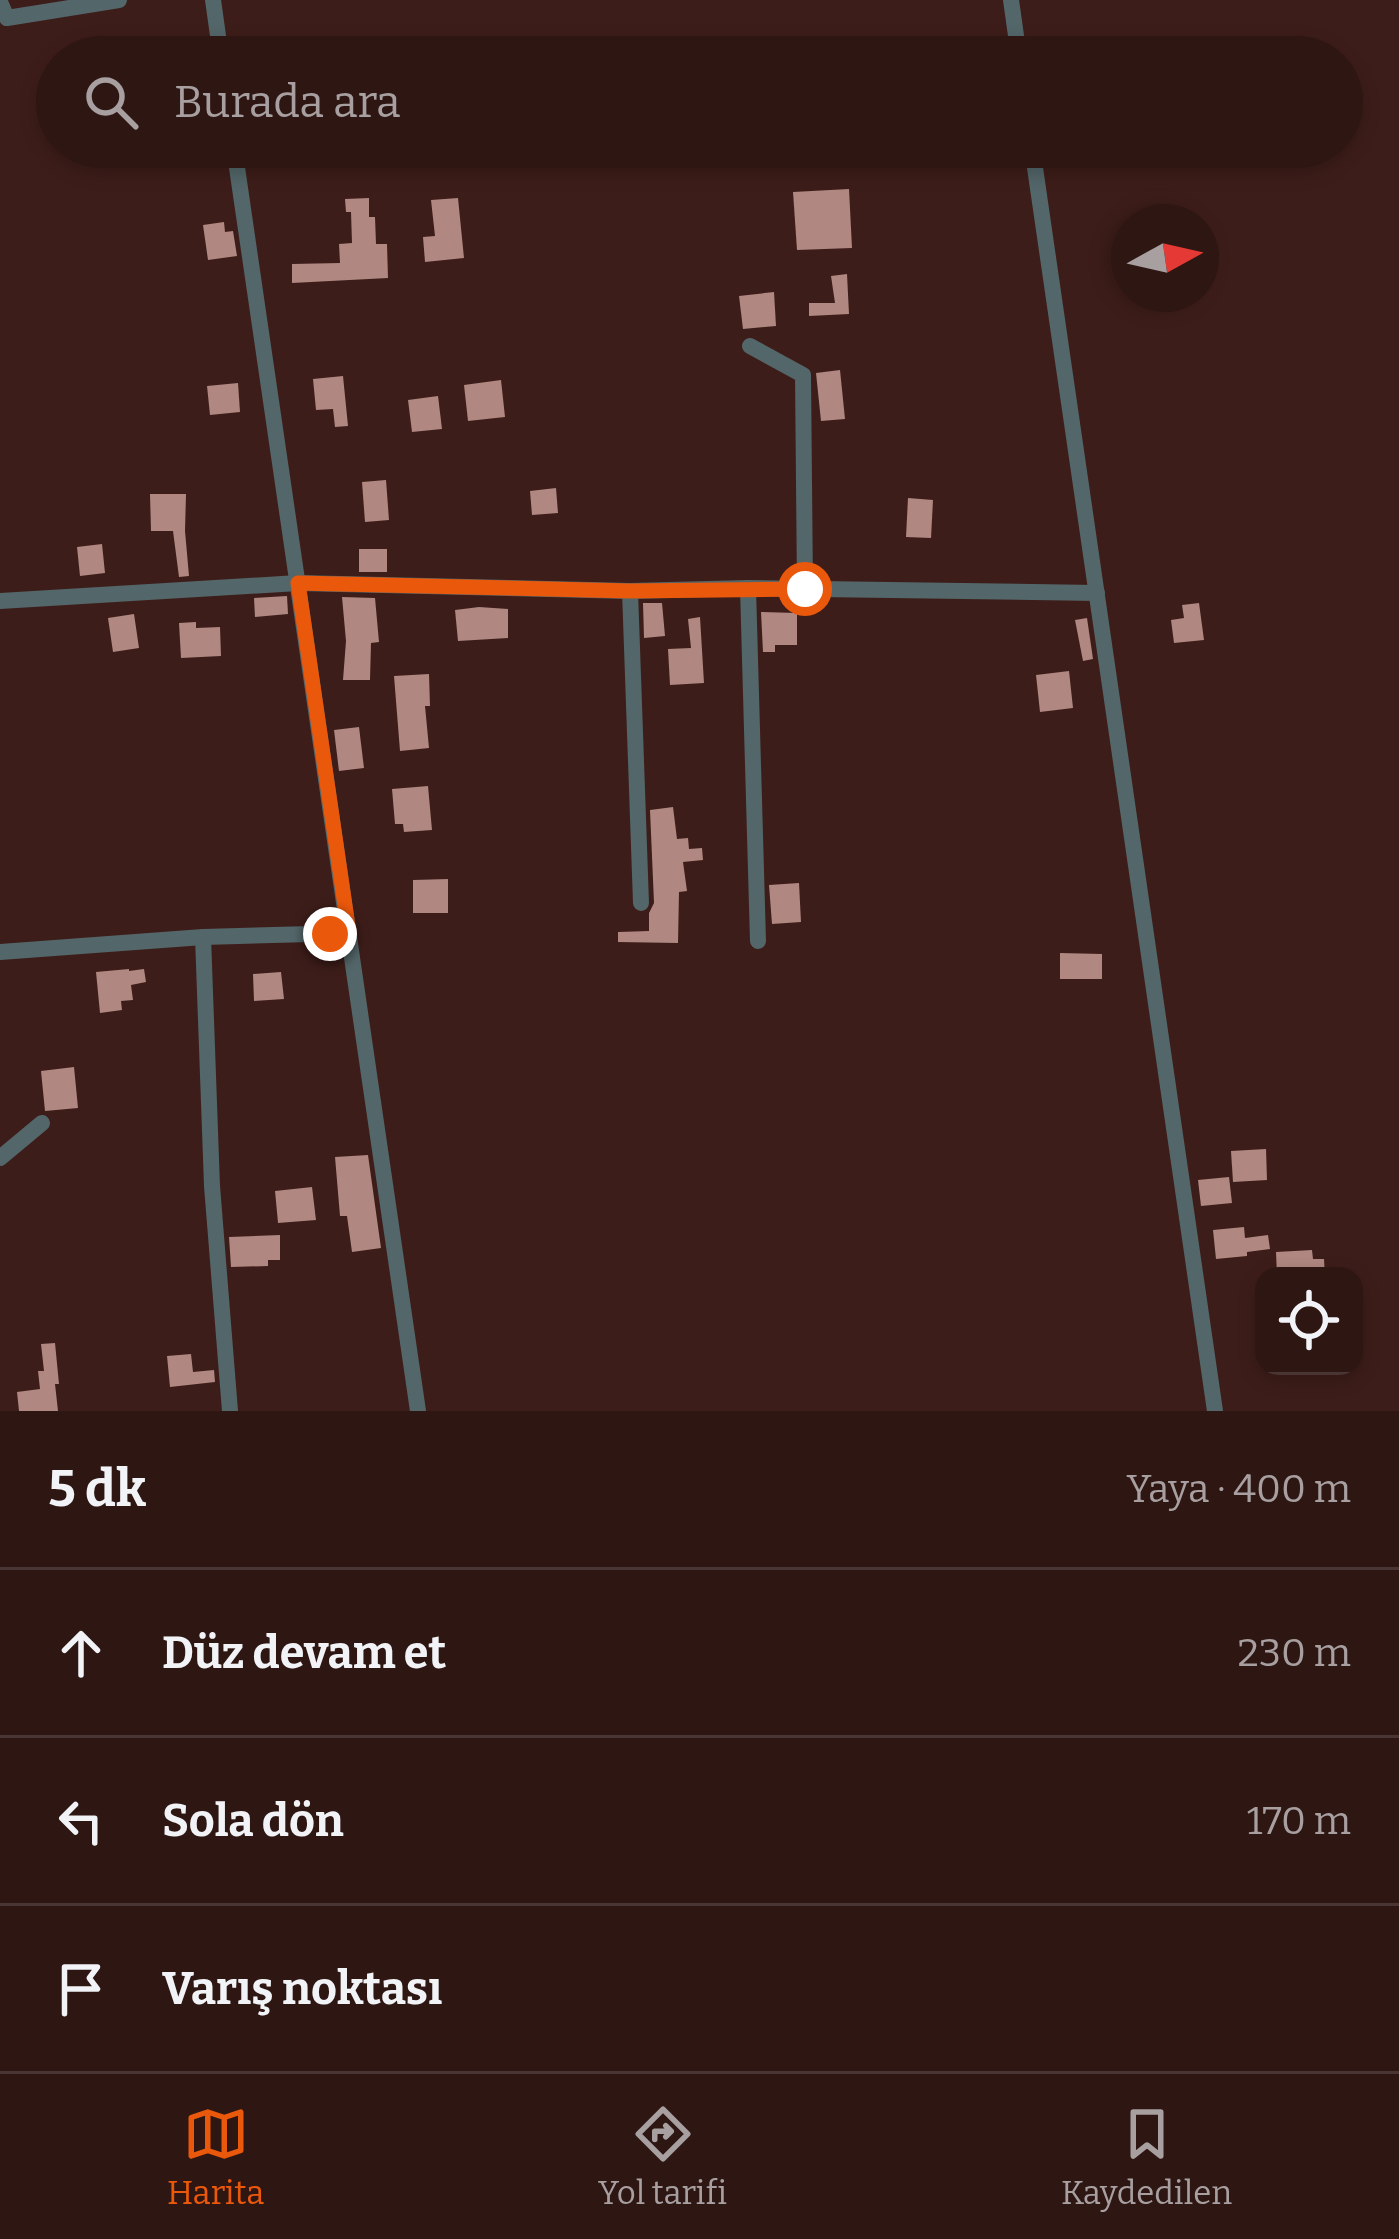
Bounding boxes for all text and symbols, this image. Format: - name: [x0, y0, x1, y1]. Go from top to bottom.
- search box: [36, 36, 1363, 168]
- icon: search: [78, 69, 144, 135]
- text: Burada ara: [174, 75, 401, 129]
- north arrow: [1111, 204, 1219, 312]
- route start: [778, 562, 832, 616]
- route end: [303, 907, 357, 961]
- map controls: [1255, 1267, 1363, 1375]
- button: locate: [1255, 1267, 1363, 1375]
- text: 5 dk: [48, 1458, 146, 1520]
- text: Yaya · 400 m: [1127, 1466, 1351, 1512]
- icon: ahead: [48, 1620, 114, 1686]
- text: Düz devam et: [162, 1626, 446, 1680]
- text: 230 m: [1238, 1630, 1351, 1676]
- icon: left: [48, 1788, 114, 1854]
- text: Sola dön: [162, 1794, 344, 1848]
- text: 170 m: [1247, 1798, 1351, 1844]
- icon: arrive: [48, 1956, 114, 2022]
- text: Varış noktası: [162, 1962, 442, 2016]
- tab: Harita: [167, 2101, 264, 2213]
- tab: Yol tarifi: [598, 2101, 727, 2213]
- tab: Kaydedilen: [1061, 2101, 1232, 2213]

